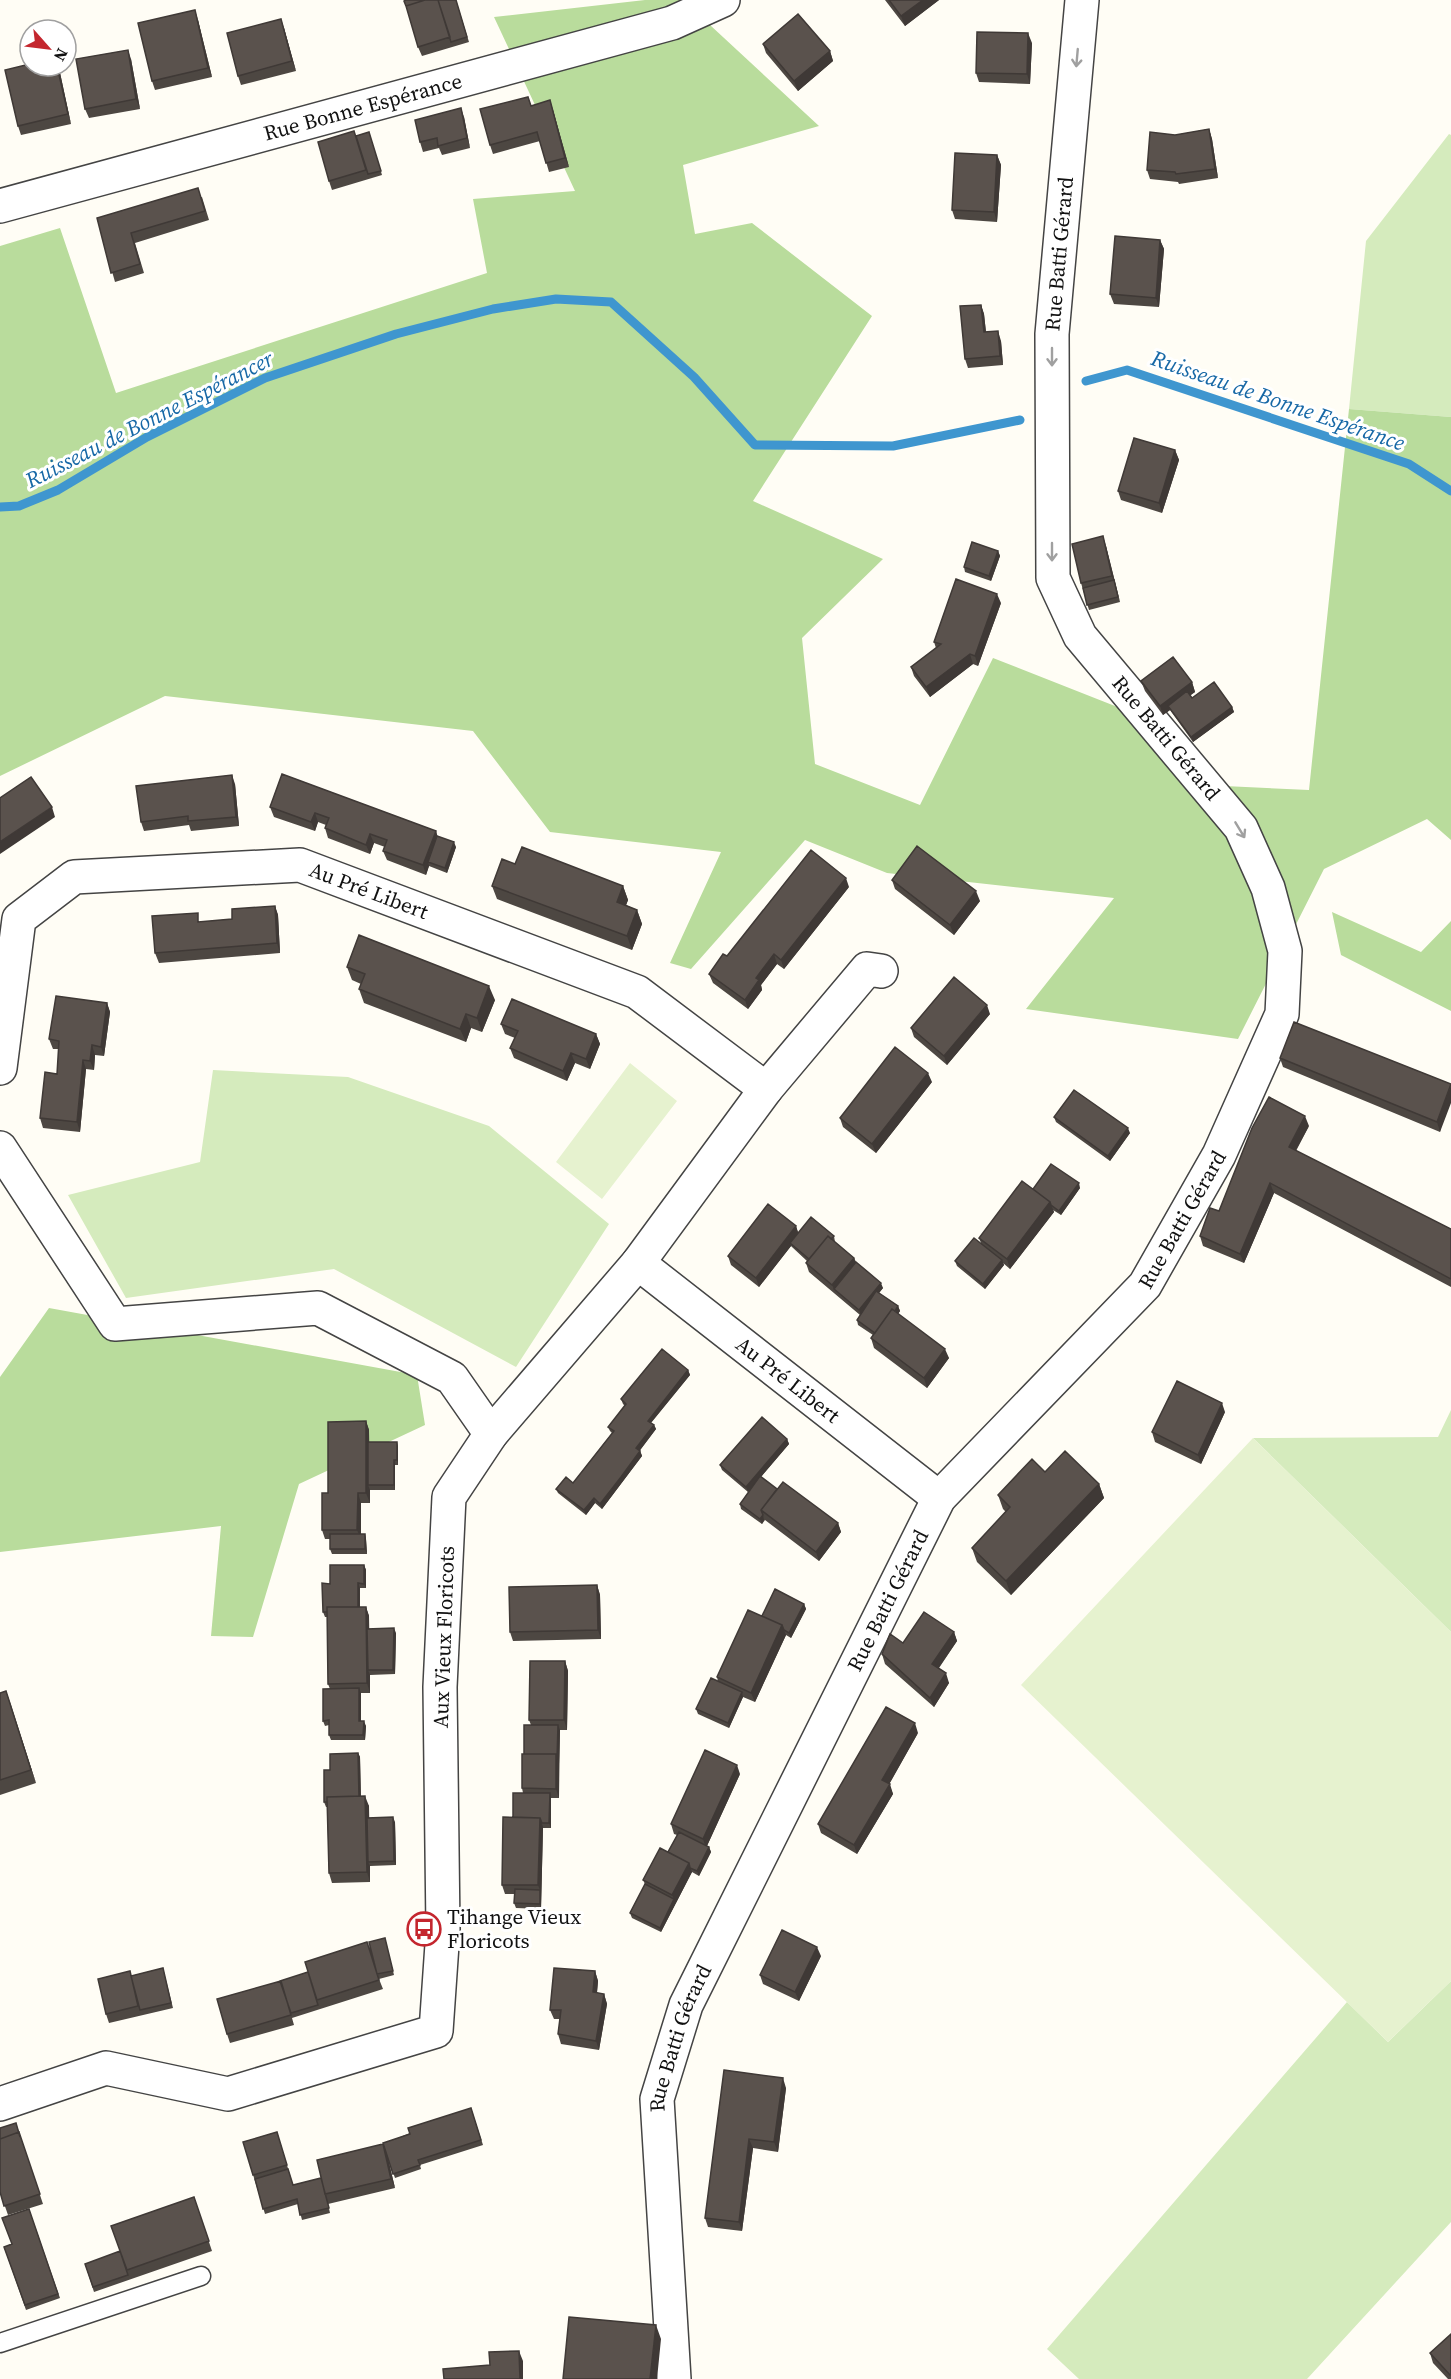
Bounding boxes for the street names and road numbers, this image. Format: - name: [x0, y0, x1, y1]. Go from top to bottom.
- street label: Rue Bonne Espérance: [260, 66, 465, 148]
- street label: Rue Batti Gérard: [1037, 175, 1080, 332]
- street label: Rue Batti Gérard: [1106, 669, 1227, 806]
- street label: Au Pré Libert: [305, 855, 432, 926]
- street label: Rue Batti Gérard: [1131, 1145, 1233, 1294]
- street label: Au Pré Libert: [730, 1330, 846, 1430]
- street label: Rue Batti Gérard: [840, 1524, 935, 1676]
- street label: Aux Vieux Floricots: [426, 1545, 461, 1729]
- street label: Rue Batti Gérard: [642, 1959, 718, 2113]

